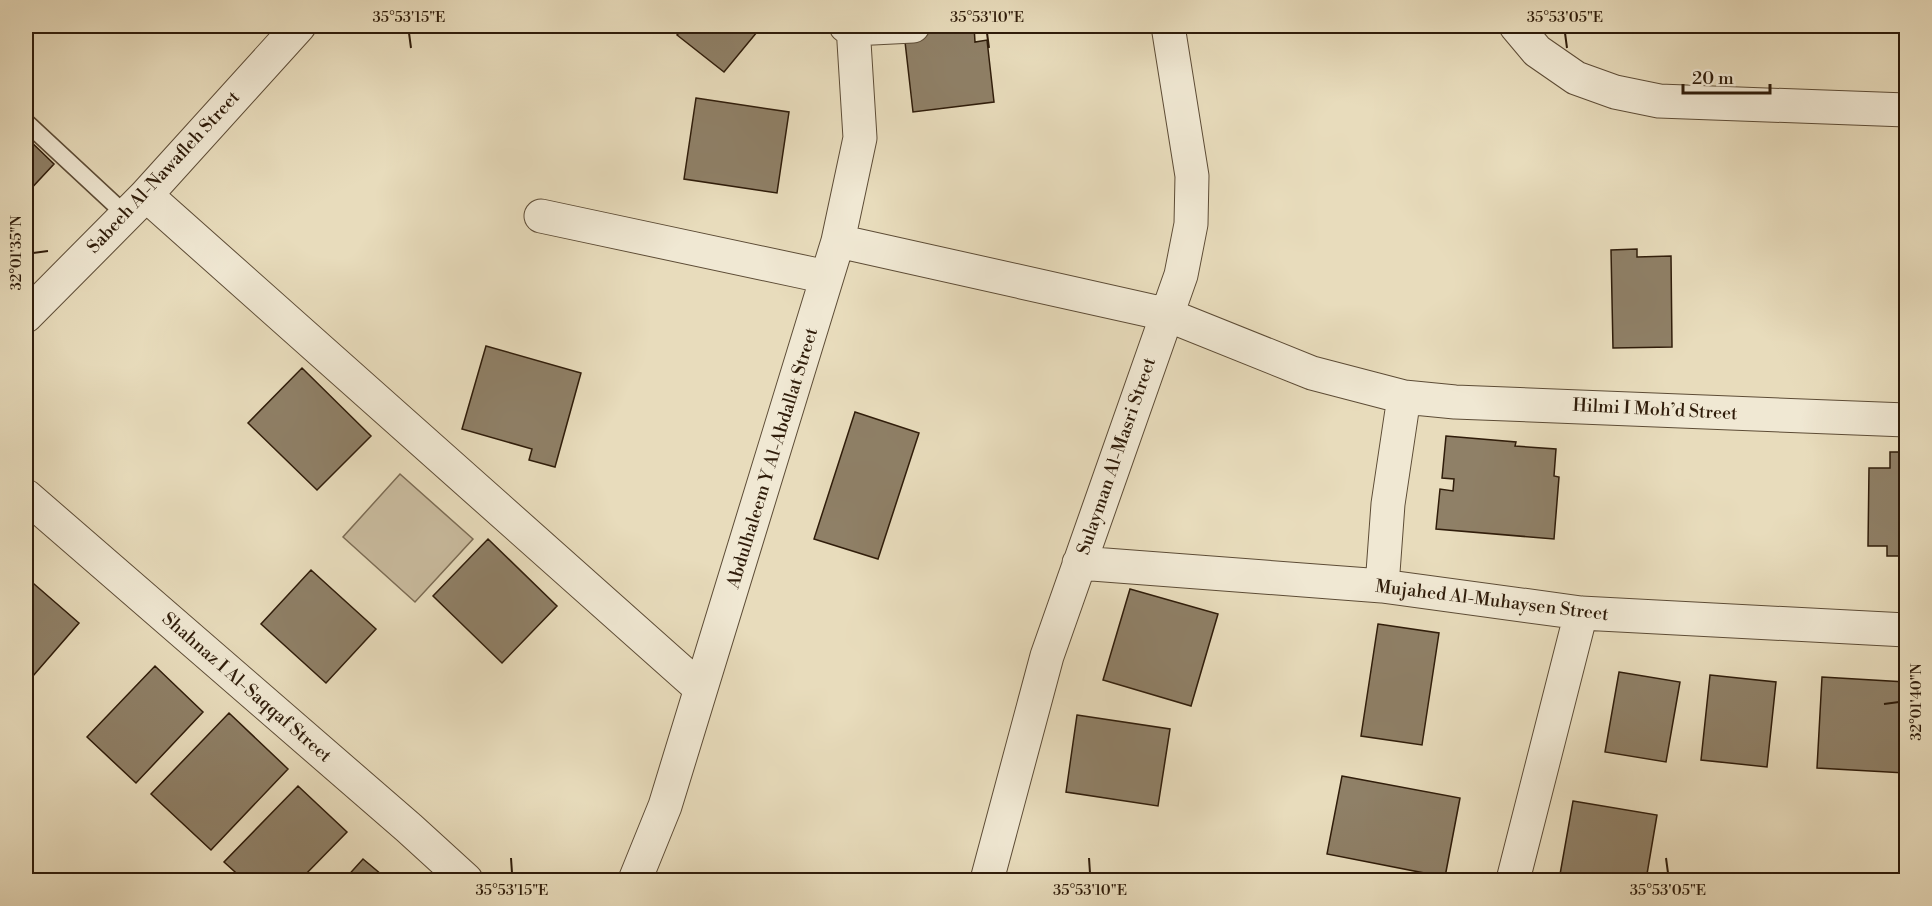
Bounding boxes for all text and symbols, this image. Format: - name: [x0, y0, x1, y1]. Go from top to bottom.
- text: 35°53'15"E: [373, 8, 445, 27]
- text: 35°53'10"E: [950, 8, 1024, 27]
- text: 35°53'05"E: [1527, 8, 1603, 27]
- scale bar: [1683, 57, 1770, 95]
- text: 20 m: [1692, 67, 1734, 90]
- street label: Sabeeh Al-Nawafleh Street: [82, 86, 245, 258]
- text: 32°01'35"N: [7, 215, 26, 291]
- street label: Abdulhaleem Y Al-Abdallat Street: [722, 324, 823, 592]
- street label: Sulayman Al-Masri Street: [1072, 354, 1161, 558]
- street label: Hilmi I Moh’d Street: [1572, 394, 1739, 425]
- street label: Mujahed Al-Muhaysen Street: [1374, 575, 1610, 626]
- street label: Shahnaz I Al-Saqqaf Street: [157, 607, 337, 768]
- text: 32°01'40"N: [1907, 663, 1926, 741]
- text: 35°53'15"E: [476, 881, 548, 900]
- text: 35°53'10"E: [1053, 881, 1127, 900]
- text: 35°53'05"E: [1630, 881, 1706, 900]

